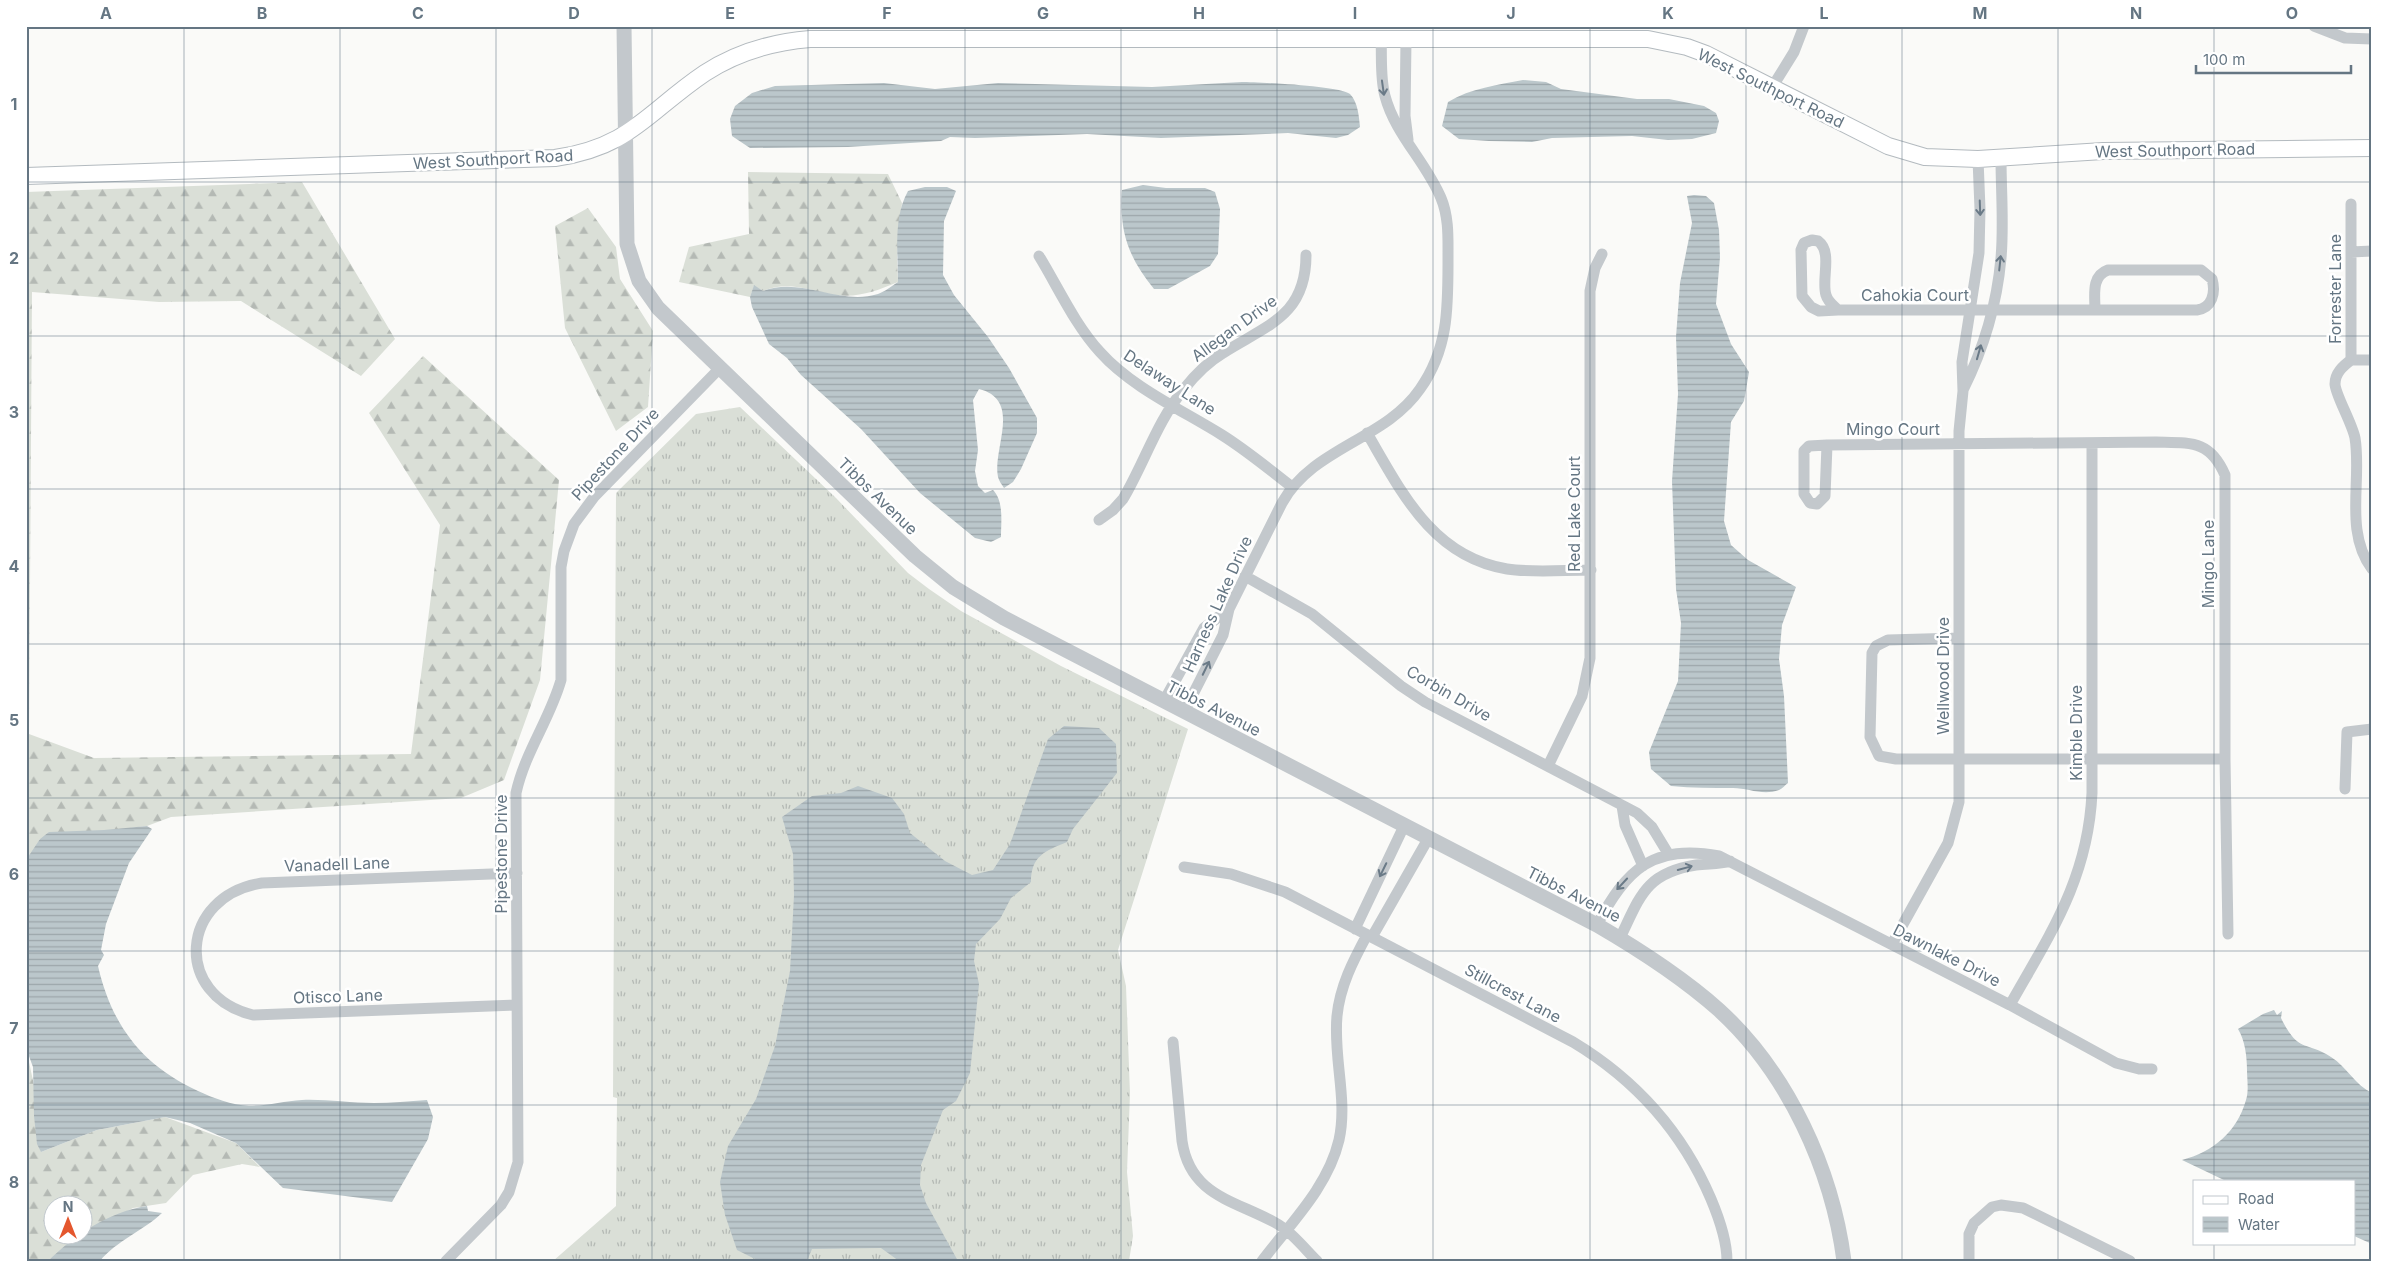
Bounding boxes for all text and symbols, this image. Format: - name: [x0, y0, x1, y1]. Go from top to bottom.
- text: A: [100, 3, 112, 23]
- text: B: [257, 3, 267, 23]
- text: C: [412, 3, 424, 23]
- text: D: [568, 3, 580, 23]
- text: E: [725, 3, 735, 23]
- text: F: [882, 3, 892, 23]
- text: G: [1037, 3, 1049, 23]
- text: H: [1193, 3, 1205, 23]
- text: I: [1353, 3, 1357, 23]
- text: J: [1506, 3, 1516, 23]
- text: K: [1662, 3, 1674, 23]
- text: L: [1819, 3, 1829, 23]
- text: M: [1973, 3, 1987, 23]
- text: N: [2130, 3, 2142, 23]
- text: O: [2286, 3, 2298, 23]
- scale bar: [2196, 42, 2350, 74]
- street label: West Southport Road: [1695, 44, 1847, 132]
- text: 100 m: [2203, 50, 2245, 69]
- one-way arrow: [1379, 79, 1389, 95]
- text: 1: [11, 94, 17, 114]
- street label: West Southport Road: [2095, 139, 2255, 161]
- street label: West Southport Road: [412, 145, 574, 173]
- one-way arrow: [1975, 200, 1985, 216]
- street label: Forrester Lane: [2325, 234, 2345, 344]
- text: 2: [9, 248, 19, 268]
- one-way arrow: [1995, 255, 2005, 271]
- street label: Cahokia Court: [1861, 285, 1969, 305]
- street label: Allegan Drive: [1187, 290, 1281, 366]
- one-way arrow: [1975, 344, 1985, 360]
- street label: Delaway Lane: [1120, 345, 1220, 419]
- text: 3: [9, 402, 19, 422]
- street label: Pipestone Drive: [567, 404, 663, 504]
- street label: Mingo Court: [1846, 419, 1940, 439]
- street label: Tibbs Avenue: [834, 453, 922, 539]
- street label: Red Lake Court: [1564, 456, 1584, 572]
- street label: Mingo Lane: [2198, 520, 2218, 608]
- street label: Harness Lake Drive: [1178, 533, 1256, 675]
- text: 4: [9, 556, 20, 576]
- street label: Wellwood Drive: [1933, 617, 1953, 735]
- one-way arrow: [1202, 661, 1211, 676]
- street label: Corbin Drive: [1403, 661, 1495, 725]
- street label: Tibbs Avenue: [1164, 676, 1264, 740]
- street label: Kimble Drive: [2066, 685, 2086, 781]
- text: 5: [9, 710, 19, 730]
- street label: Pipestone Drive: [491, 794, 511, 914]
- street label: Vanadell Lane: [284, 852, 390, 876]
- one-way arrow: [1378, 862, 1387, 877]
- street label: Tibbs Avenue: [1524, 862, 1624, 926]
- one-way arrow: [1676, 863, 1692, 872]
- text: 6: [9, 864, 19, 884]
- one-way arrow: [1616, 877, 1628, 890]
- street label: Dawnlake Drive: [1890, 919, 2004, 991]
- street label: Stillcrest Lane: [1461, 959, 1565, 1027]
- street label: Otisco Lane: [293, 984, 383, 1008]
- text: 7: [9, 1018, 19, 1038]
- text: 8: [9, 1172, 19, 1192]
- legend: [2193, 1180, 2356, 1244]
- text: Road: [2238, 1189, 2274, 1208]
- north arrow: [42, 1194, 92, 1244]
- text: N: [63, 1198, 73, 1215]
- text: Water: [2238, 1215, 2280, 1234]

